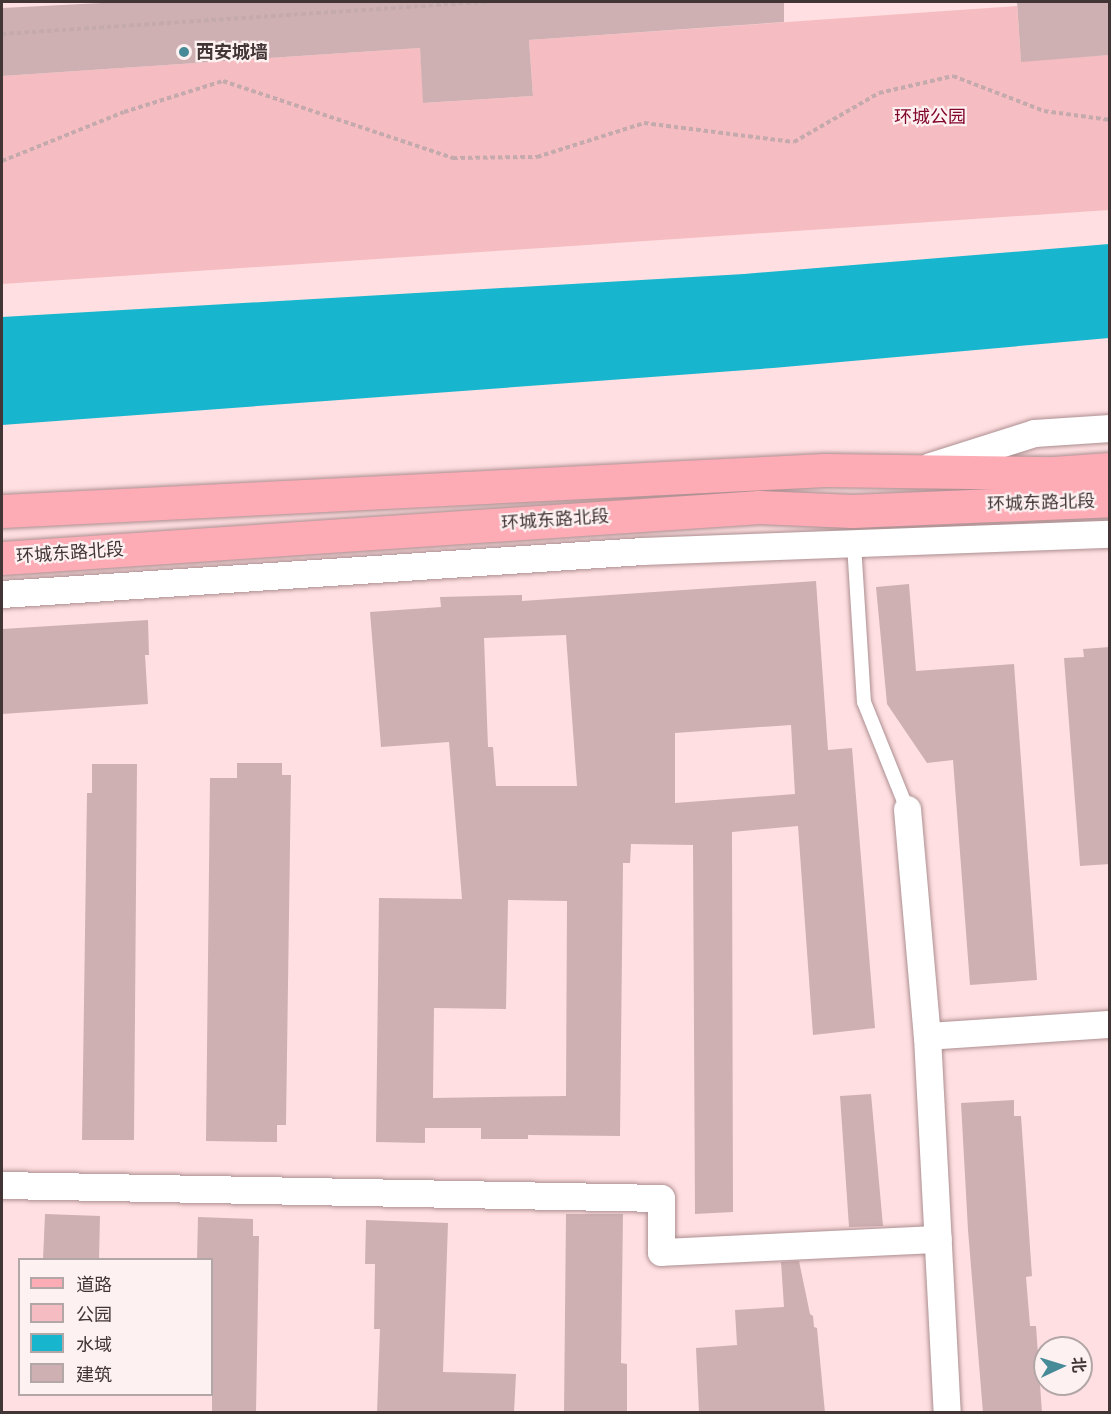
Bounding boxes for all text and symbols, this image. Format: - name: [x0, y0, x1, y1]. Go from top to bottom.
- place label: 西安城墙: [196, 41, 268, 63]
- marker: 西安城墙: [177, 45, 191, 59]
- park label: 环城公园: [894, 106, 966, 128]
- street label: 环城东路北段: [987, 490, 1095, 516]
- street label: 环城东路北段: [500, 505, 610, 535]
- street label: 环城东路北段: [15, 538, 125, 568]
- legend: [18, 1258, 213, 1396]
- text: 道路: [76, 1273, 112, 1296]
- text: 公园: [76, 1303, 112, 1326]
- text: 水域: [76, 1333, 112, 1356]
- north arrow: [1033, 1336, 1093, 1396]
- text: 北: [1068, 1356, 1089, 1374]
- text: 建筑: [76, 1363, 112, 1386]

